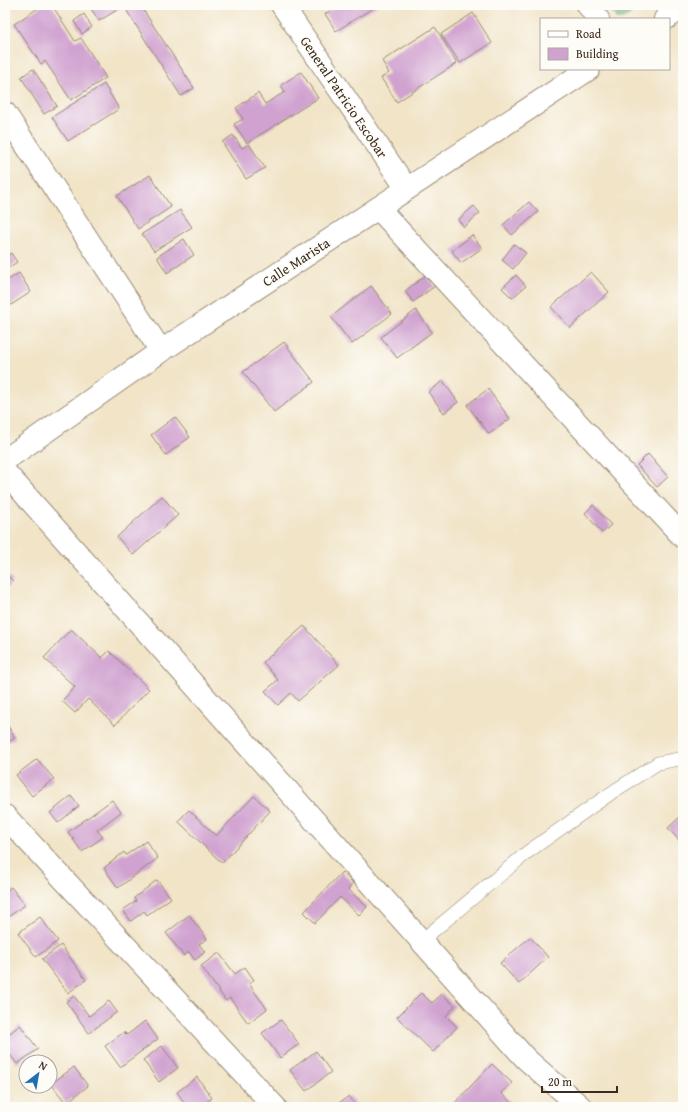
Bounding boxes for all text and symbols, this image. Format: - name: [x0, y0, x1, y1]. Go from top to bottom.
- legend: [540, 18, 670, 70]
- text: Road: [576, 25, 602, 42]
- street label: General Patricio Escobar: [296, 32, 392, 162]
- text: Building: [576, 45, 619, 62]
- street label: Calle Marista: [258, 233, 334, 291]
- north arrow: [18, 1054, 58, 1094]
- text: N: [36, 1057, 51, 1075]
- scale bar: [542, 1068, 617, 1094]
- text: 20 m: [548, 1073, 572, 1090]

